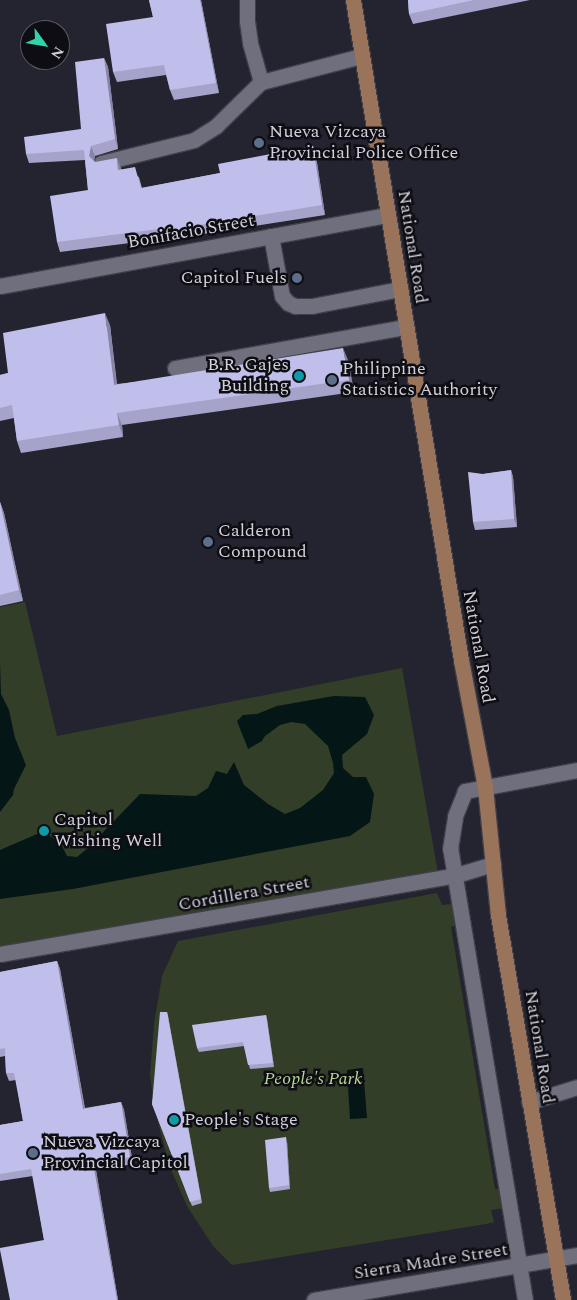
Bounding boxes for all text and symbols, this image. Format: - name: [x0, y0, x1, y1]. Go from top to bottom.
- north arrow: [20, 20, 70, 70]
- text: N: [45, 42, 69, 63]
- place label: Nueva Vizcaya Provincial Police Office: [269, 122, 458, 164]
- marker: Nueva Vizcaya Provincial Police Office: [253, 137, 265, 149]
- street label: National Road: [392, 189, 432, 305]
- street label: Bonifacio Street: [126, 210, 256, 254]
- place label: Capitol Fuels: [181, 267, 287, 289]
- marker: Capitol Fuels: [291, 272, 303, 284]
- place label: B.R. Gajes Building: [207, 355, 289, 398]
- place label: Philippine Statistics Authority: [342, 359, 497, 402]
- marker: B.R. Gajes Building: [293, 370, 305, 382]
- marker: Philippine Statistics Authority: [326, 374, 338, 386]
- place label: Calderon Compound: [218, 521, 307, 564]
- marker: Calderon Compound: [202, 536, 214, 548]
- street label: National Road: [457, 589, 499, 705]
- place label: Capitol Wishing Well: [54, 810, 162, 852]
- marker: Capitol Wishing Well: [38, 825, 50, 837]
- street label: Cordillera Street: [177, 872, 311, 916]
- street label: National Road: [519, 989, 559, 1105]
- park label: People's Park: [264, 1068, 362, 1090]
- place label: People's Stage: [184, 1109, 298, 1131]
- marker: People's Stage: [168, 1114, 180, 1126]
- place label: Nueva Vizcaya Provincial Capitol: [43, 1132, 188, 1174]
- marker: Nueva Vizcaya Provincial Capitol: [27, 1147, 39, 1159]
- street label: Sierra Madre Street: [353, 1239, 509, 1285]

